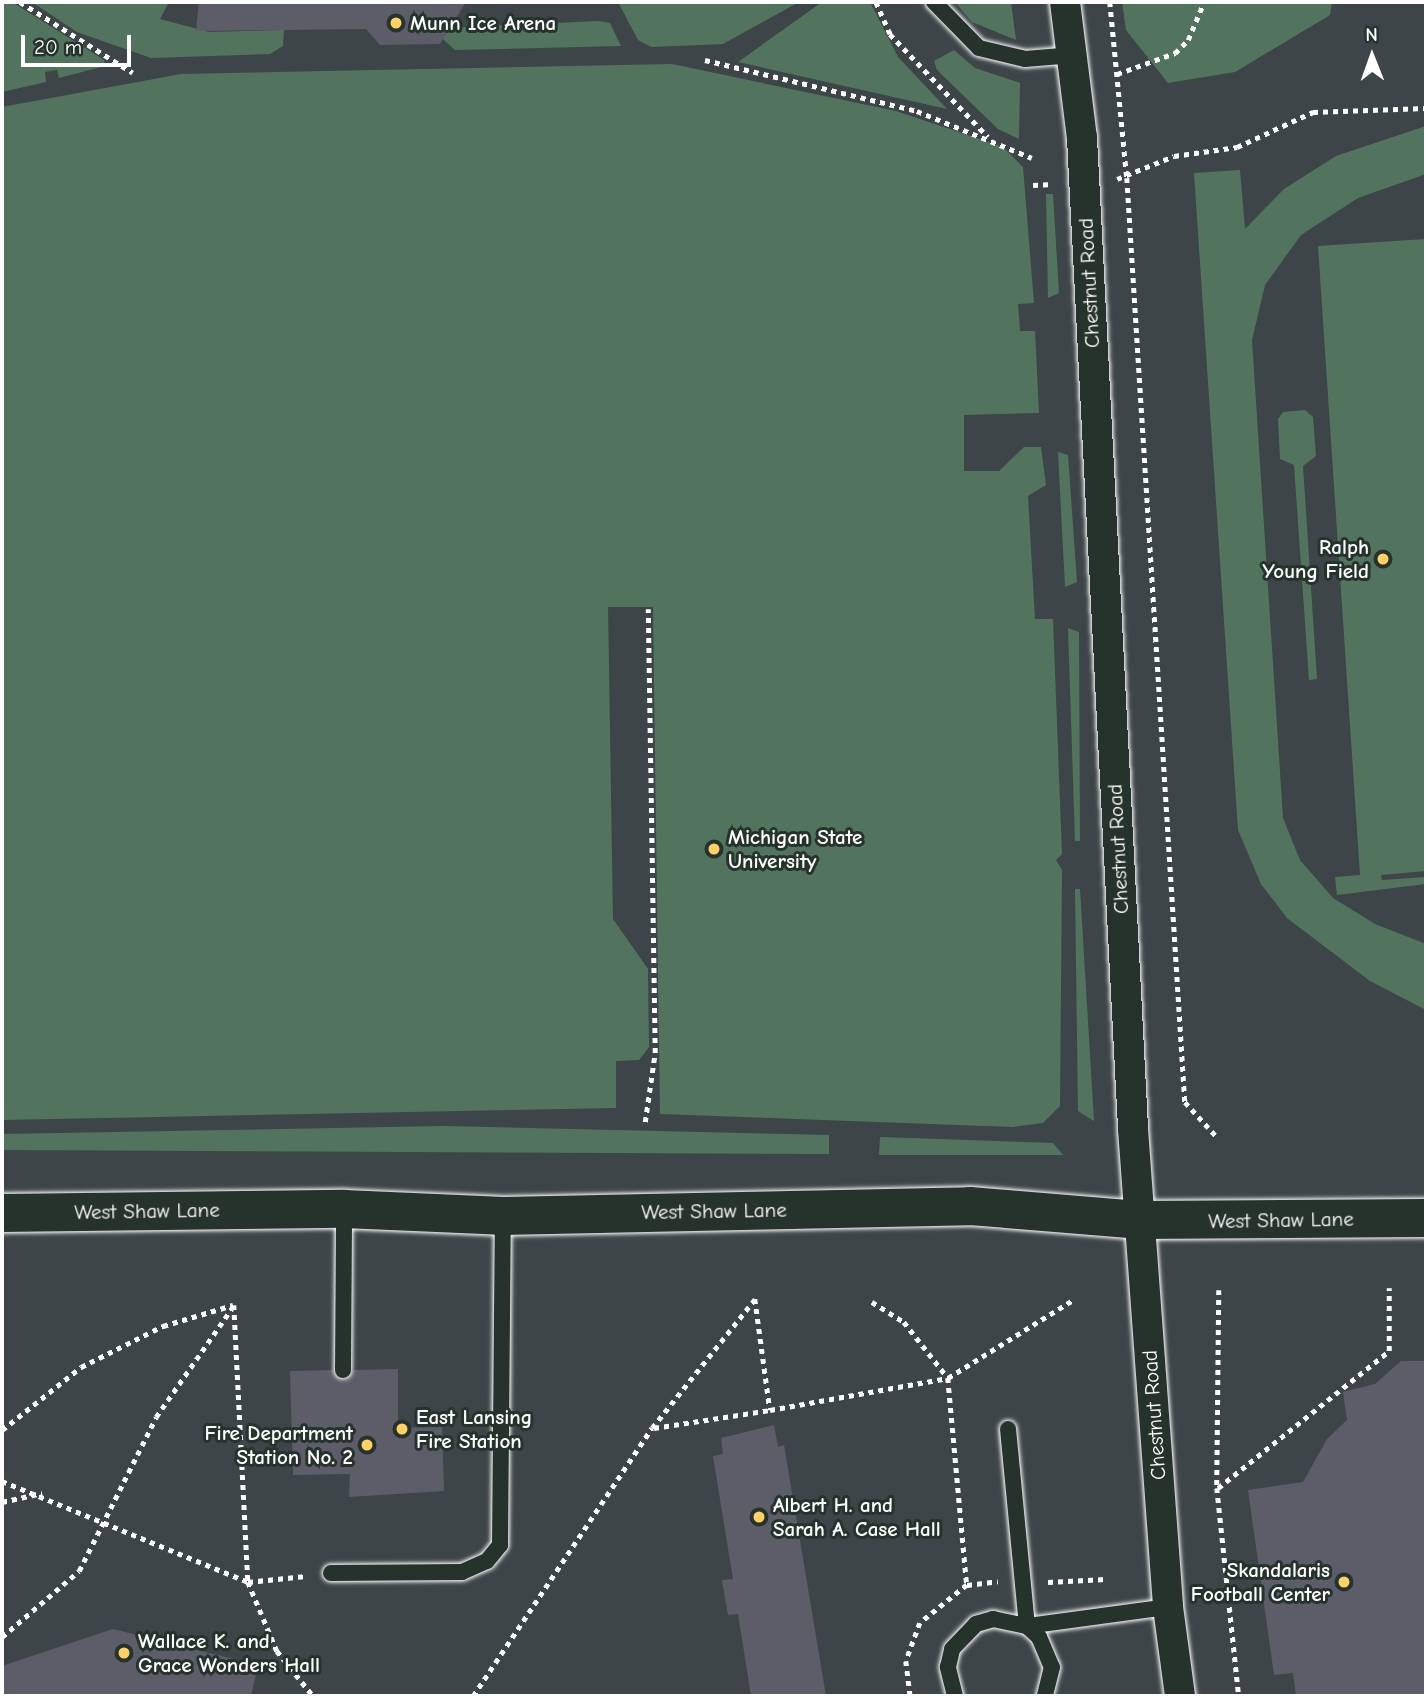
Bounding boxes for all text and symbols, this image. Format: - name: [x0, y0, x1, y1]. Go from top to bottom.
- place label: Munn Ice Arena: [410, 10, 556, 36]
- marker: Munn Ice Arena: [388, 15, 404, 31]
- scale bar: [24, 21, 135, 65]
- north arrow: [1337, 21, 1407, 91]
- text: N: [1365, 24, 1378, 46]
- text: 20 m: [34, 35, 82, 59]
- street label: Chestnut Road: [1073, 217, 1105, 349]
- place label: Ralph Young Field: [1262, 534, 1369, 584]
- marker: Ralph Young Field: [1375, 551, 1391, 567]
- street label: Chestnut Road: [1102, 783, 1134, 915]
- place label: Michigan State University: [728, 824, 862, 874]
- marker: Michigan State University: [706, 841, 722, 857]
- street label: West Shaw Lane: [74, 1197, 220, 1225]
- street label: West Shaw Lane: [641, 1197, 787, 1225]
- street label: West Shaw Lane: [1208, 1206, 1354, 1234]
- street label: Chestnut Road: [1137, 1349, 1171, 1481]
- place label: East Lansing Fire Station: [416, 1404, 532, 1454]
- place label: Fire Department Station No. 2: [204, 1420, 353, 1470]
- marker: East Lansing Fire Station: [394, 1421, 410, 1437]
- marker: Fire Department Station No. 2: [359, 1437, 375, 1453]
- place label: Albert H. and Sarah A. Case Hall: [773, 1492, 941, 1542]
- marker: Albert H. and Sarah A. Case Hall: [751, 1509, 767, 1525]
- place label: Skandalaris Football Center: [1191, 1557, 1330, 1607]
- marker: Skandalaris Football Center: [1336, 1574, 1352, 1590]
- place label: Wallace K. and Grace Wonders Hall: [138, 1628, 320, 1678]
- marker: Wallace K. and Grace Wonders Hall: [116, 1645, 132, 1661]

